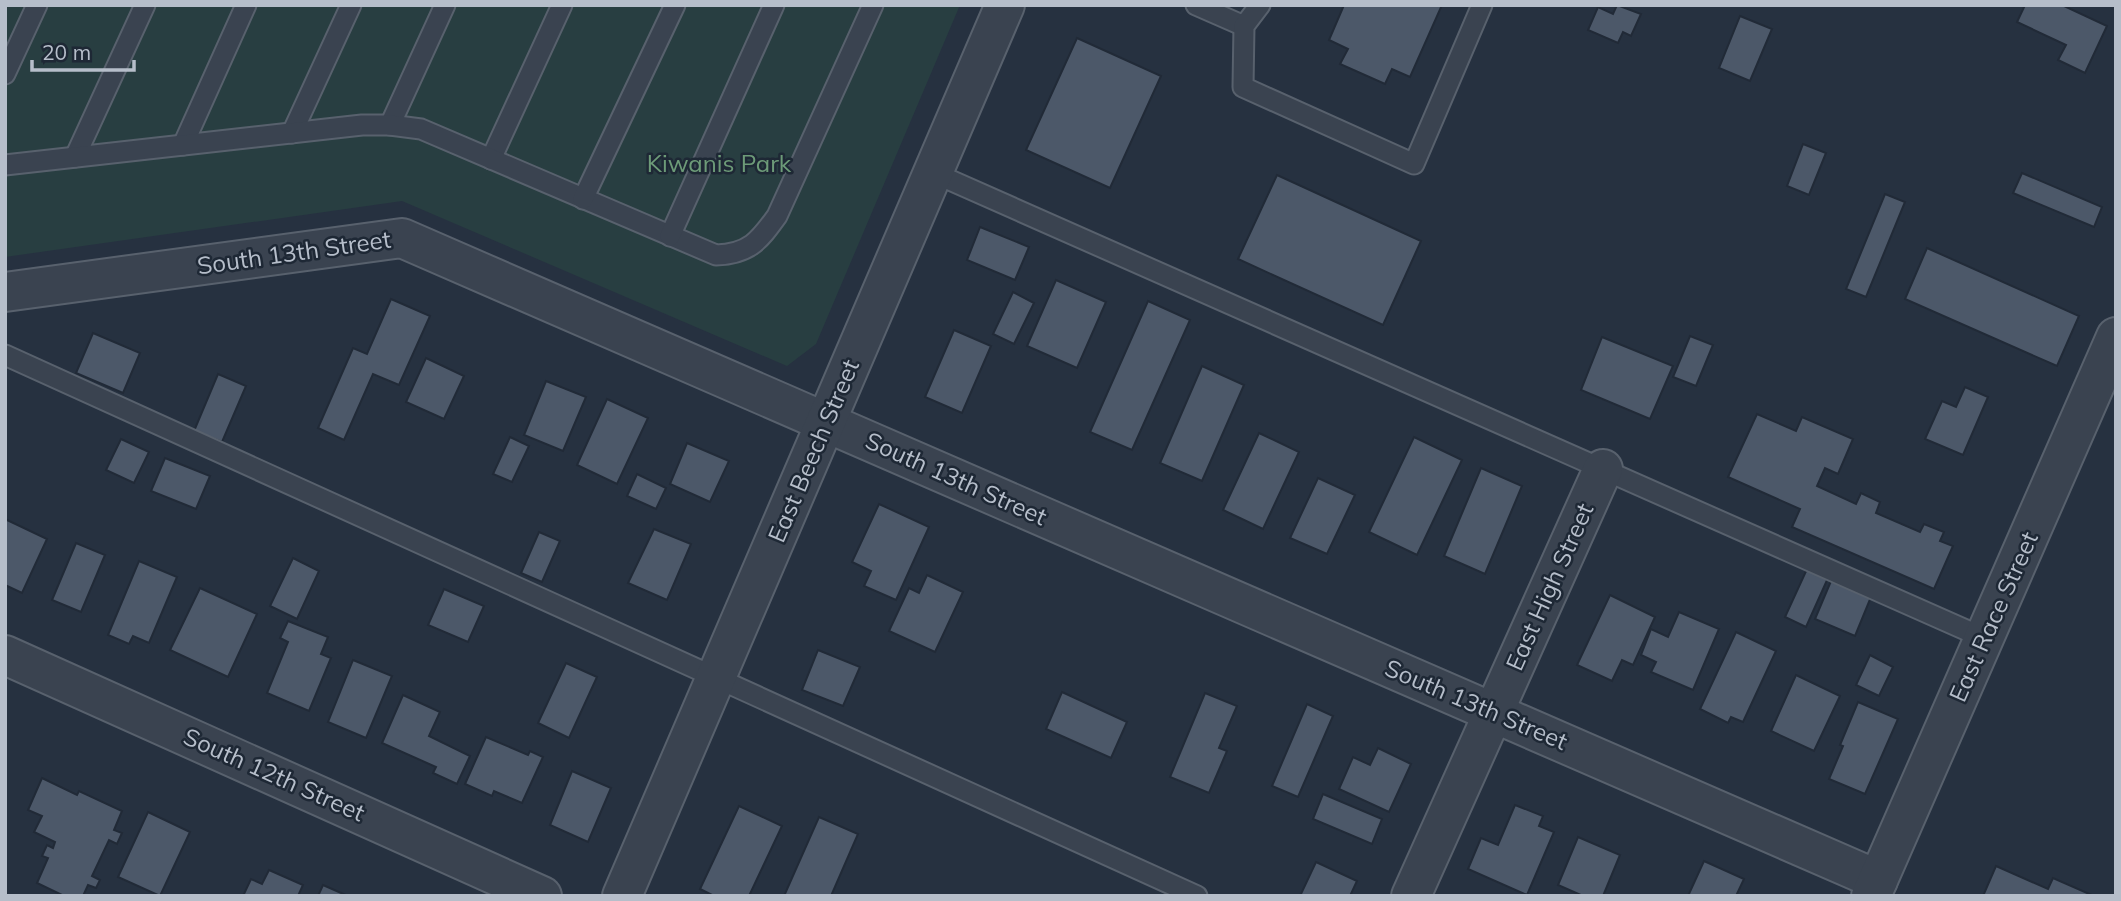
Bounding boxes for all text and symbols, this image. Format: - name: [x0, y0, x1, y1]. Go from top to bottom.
- scale bar: [32, 28, 133, 72]
- text: 20 m: [42, 39, 91, 65]
- park label: Kiwanis Park: [647, 148, 792, 178]
- street label: South 13th Street: [195, 224, 393, 280]
- street label: East Beech Street: [761, 355, 865, 547]
- street label: South 13th Street: [861, 425, 1052, 531]
- street label: East High Street: [1499, 498, 1599, 675]
- street label: East Race Street: [1942, 527, 2044, 706]
- street label: South 13th Street: [1381, 652, 1572, 756]
- street label: South 12th Street: [179, 721, 370, 827]

